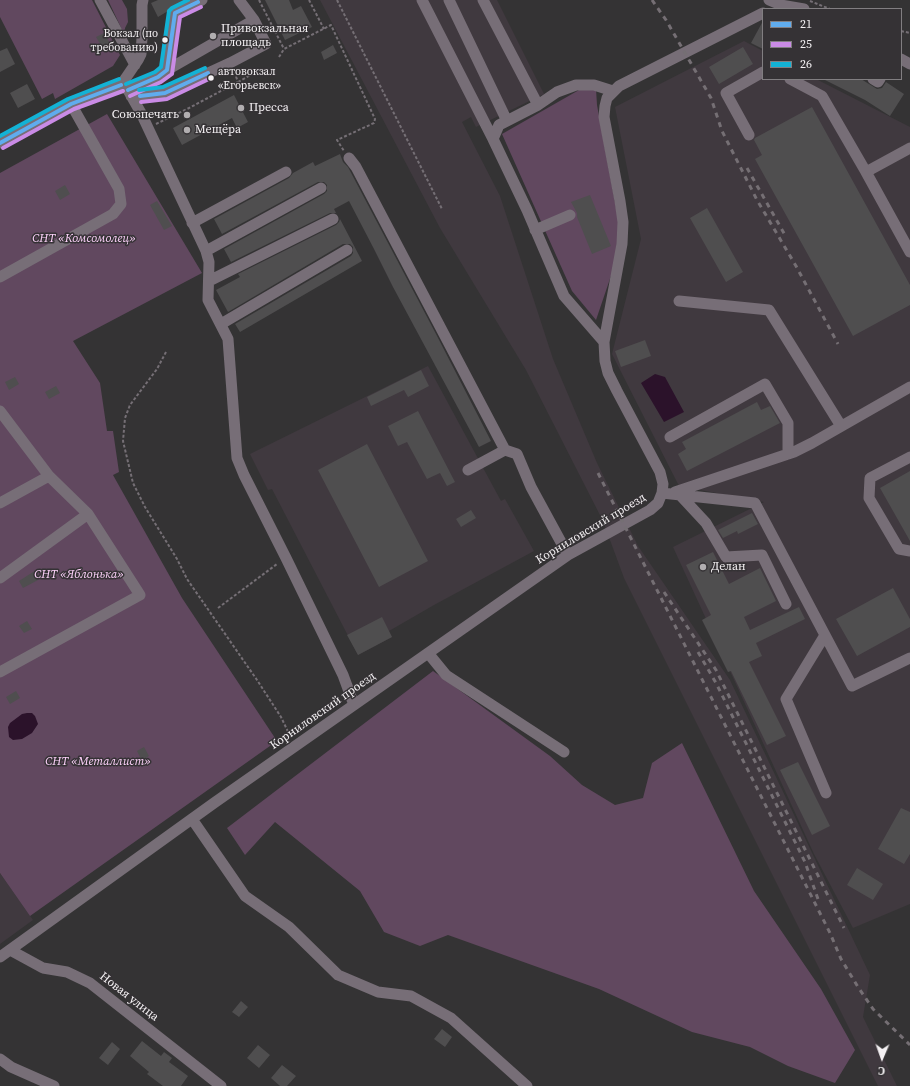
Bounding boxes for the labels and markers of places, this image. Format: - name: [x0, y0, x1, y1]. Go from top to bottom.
- place label: Привокзальная площадь: [221, 22, 308, 50]
- place label: Вокзал (по требованию): [90, 27, 158, 53]
- marker: Привокзальная площадь: [208, 31, 218, 41]
- marker: Вокзал (по требованию): [160, 35, 170, 45]
- place label: автовокзал «Егорьевск»: [218, 65, 281, 91]
- marker: автовокзал «Егорьевск»: [206, 73, 216, 83]
- place label: Пресса: [249, 101, 289, 115]
- marker: Пресса: [236, 103, 246, 113]
- place label: Союзпечать: [112, 108, 179, 122]
- marker: Союзпечать: [182, 110, 192, 120]
- place label: Мещёра: [195, 123, 241, 137]
- marker: Мещёра: [182, 125, 192, 135]
- place label: Делан: [711, 560, 746, 574]
- marker: Делан: [698, 562, 708, 572]

